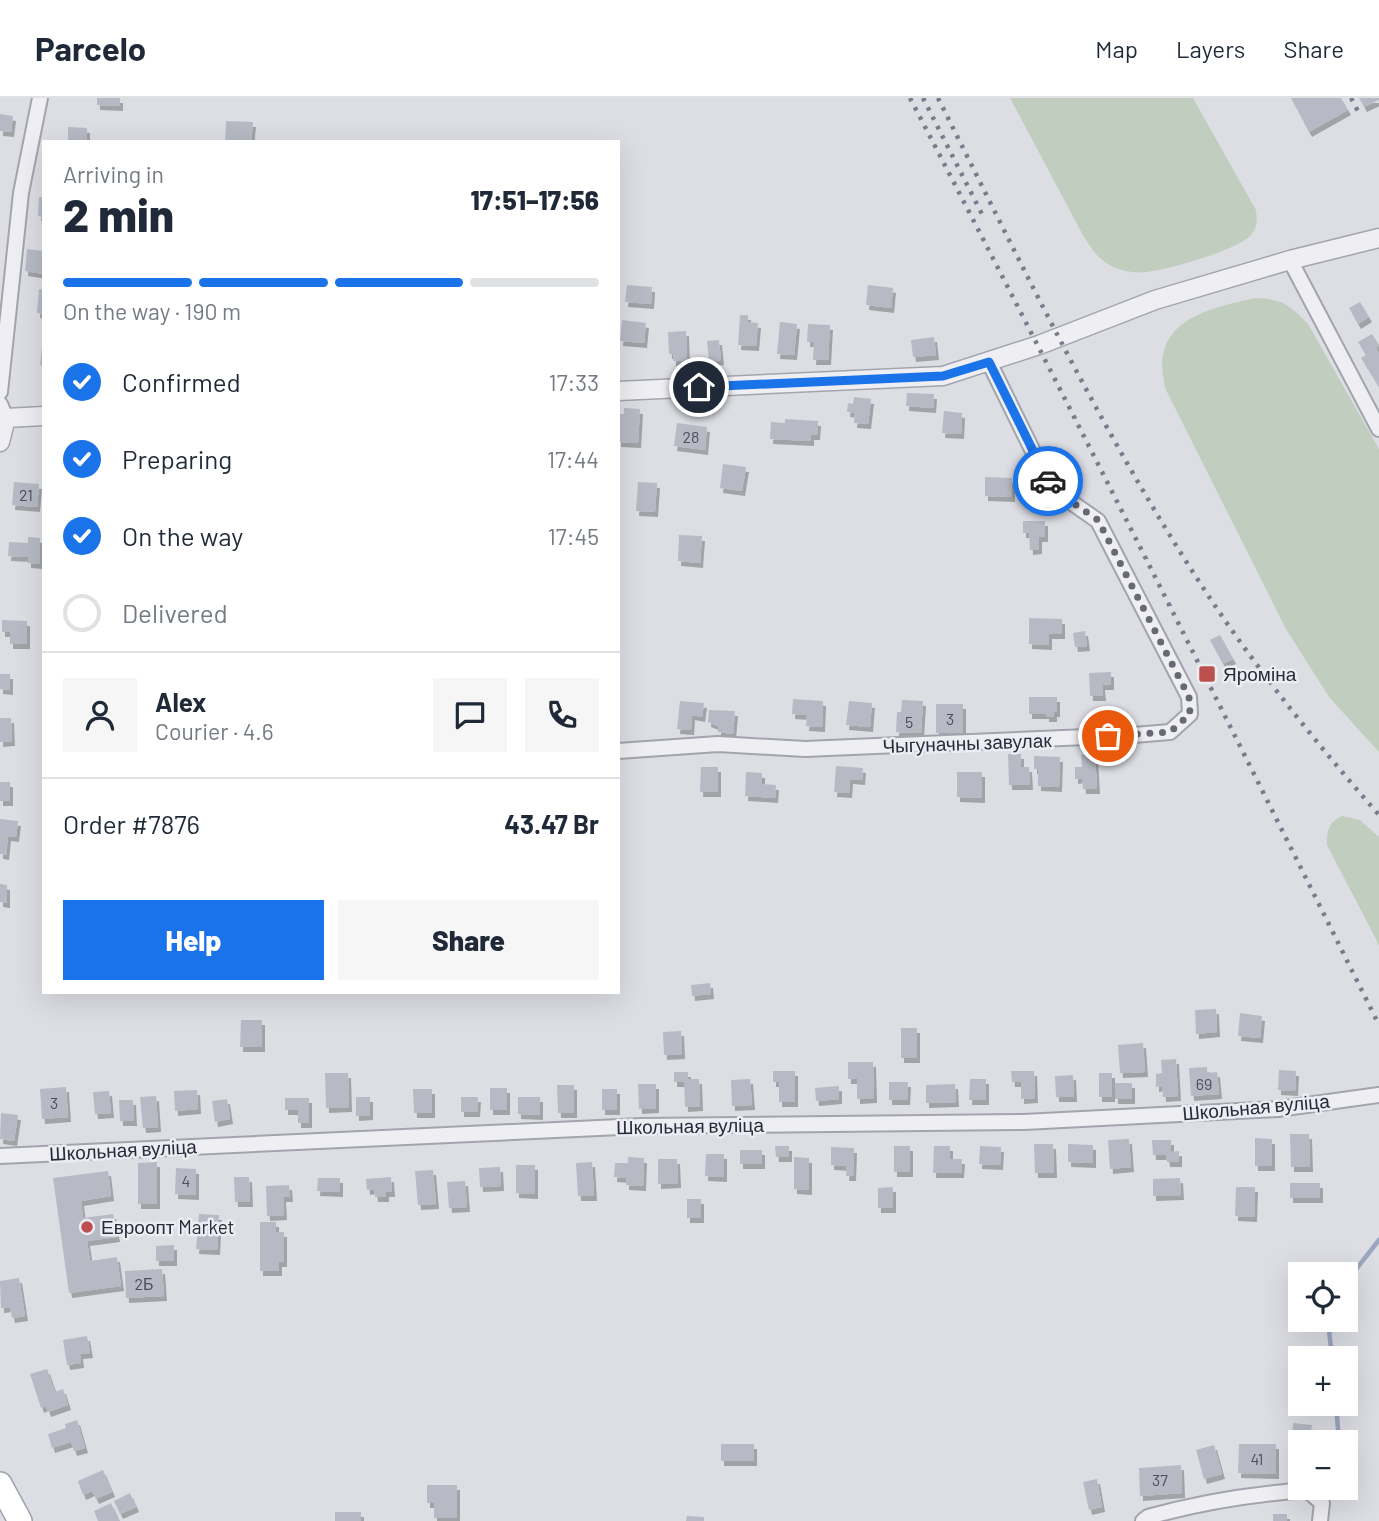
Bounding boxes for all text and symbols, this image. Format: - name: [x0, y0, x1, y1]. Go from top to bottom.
- text: Parcelo: [35, 28, 146, 68]
- text: Map: [1095, 34, 1138, 63]
- text: Layers: [1176, 34, 1245, 63]
- text: Share: [1283, 34, 1344, 63]
- text: Arriving in: [63, 160, 164, 188]
- text: 17:51–17:56: [471, 184, 599, 215]
- text: 2 min: [63, 186, 174, 241]
- text: On the way · 190 m: [63, 297, 241, 325]
- pin: [669, 357, 729, 417]
- icon: check: [63, 363, 101, 401]
- text: Confirmed: [122, 366, 241, 397]
- text: 17:33: [549, 368, 599, 396]
- icon: home: [680, 368, 718, 406]
- house number: 28: [683, 427, 699, 446]
- icon: check: [63, 440, 101, 478]
- text: Preparing: [122, 443, 232, 474]
- text: 17:44: [547, 445, 599, 473]
- courier: [1013, 446, 1083, 516]
- icon: car: [1029, 462, 1067, 500]
- house number: 21: [19, 485, 33, 504]
- icon: check: [63, 517, 101, 555]
- text: On the way: [122, 520, 243, 551]
- text: 17:45: [548, 522, 599, 550]
- text: Delivered: [122, 597, 228, 628]
- place label: Яроміна: [1223, 662, 1297, 685]
- marker: Яроміна: [1197, 664, 1217, 684]
- button: person: [63, 678, 137, 752]
- button: chat: [433, 678, 507, 752]
- button: phone: [525, 678, 599, 752]
- text: Alex: [155, 686, 206, 717]
- pin: [1078, 706, 1138, 766]
- house number: 3: [946, 709, 954, 728]
- house number: 5: [905, 712, 913, 731]
- text: Courier · 4.6: [155, 717, 274, 745]
- icon: bag: [1089, 717, 1127, 755]
- street label: Чыгуначны завулак: [882, 728, 1053, 757]
- text: Order #7876: [63, 808, 200, 839]
- text: 43.47 Br: [504, 808, 599, 839]
- button: Help: [63, 900, 324, 980]
- button: Share: [338, 900, 599, 980]
- house number: 69: [1196, 1074, 1212, 1093]
- street label: Школьная вуліца: [1181, 1089, 1331, 1124]
- house number: 3: [50, 1093, 58, 1112]
- street label: Школьная вуліца: [616, 1113, 764, 1138]
- street label: Школьная вуліца: [49, 1134, 198, 1165]
- house number: 4: [182, 1171, 190, 1190]
- place label: Евроопт Market: [101, 1215, 235, 1238]
- marker: Евроопт Market: [79, 1219, 95, 1235]
- map controls: [1288, 1262, 1358, 1500]
- button: locate: [1288, 1262, 1358, 1332]
- house number: 2Б: [134, 1274, 154, 1293]
- button: +: [1288, 1346, 1358, 1416]
- button: −: [1288, 1430, 1358, 1500]
- house number: 41: [1251, 1449, 1263, 1468]
- house number: 37: [1152, 1470, 1168, 1489]

